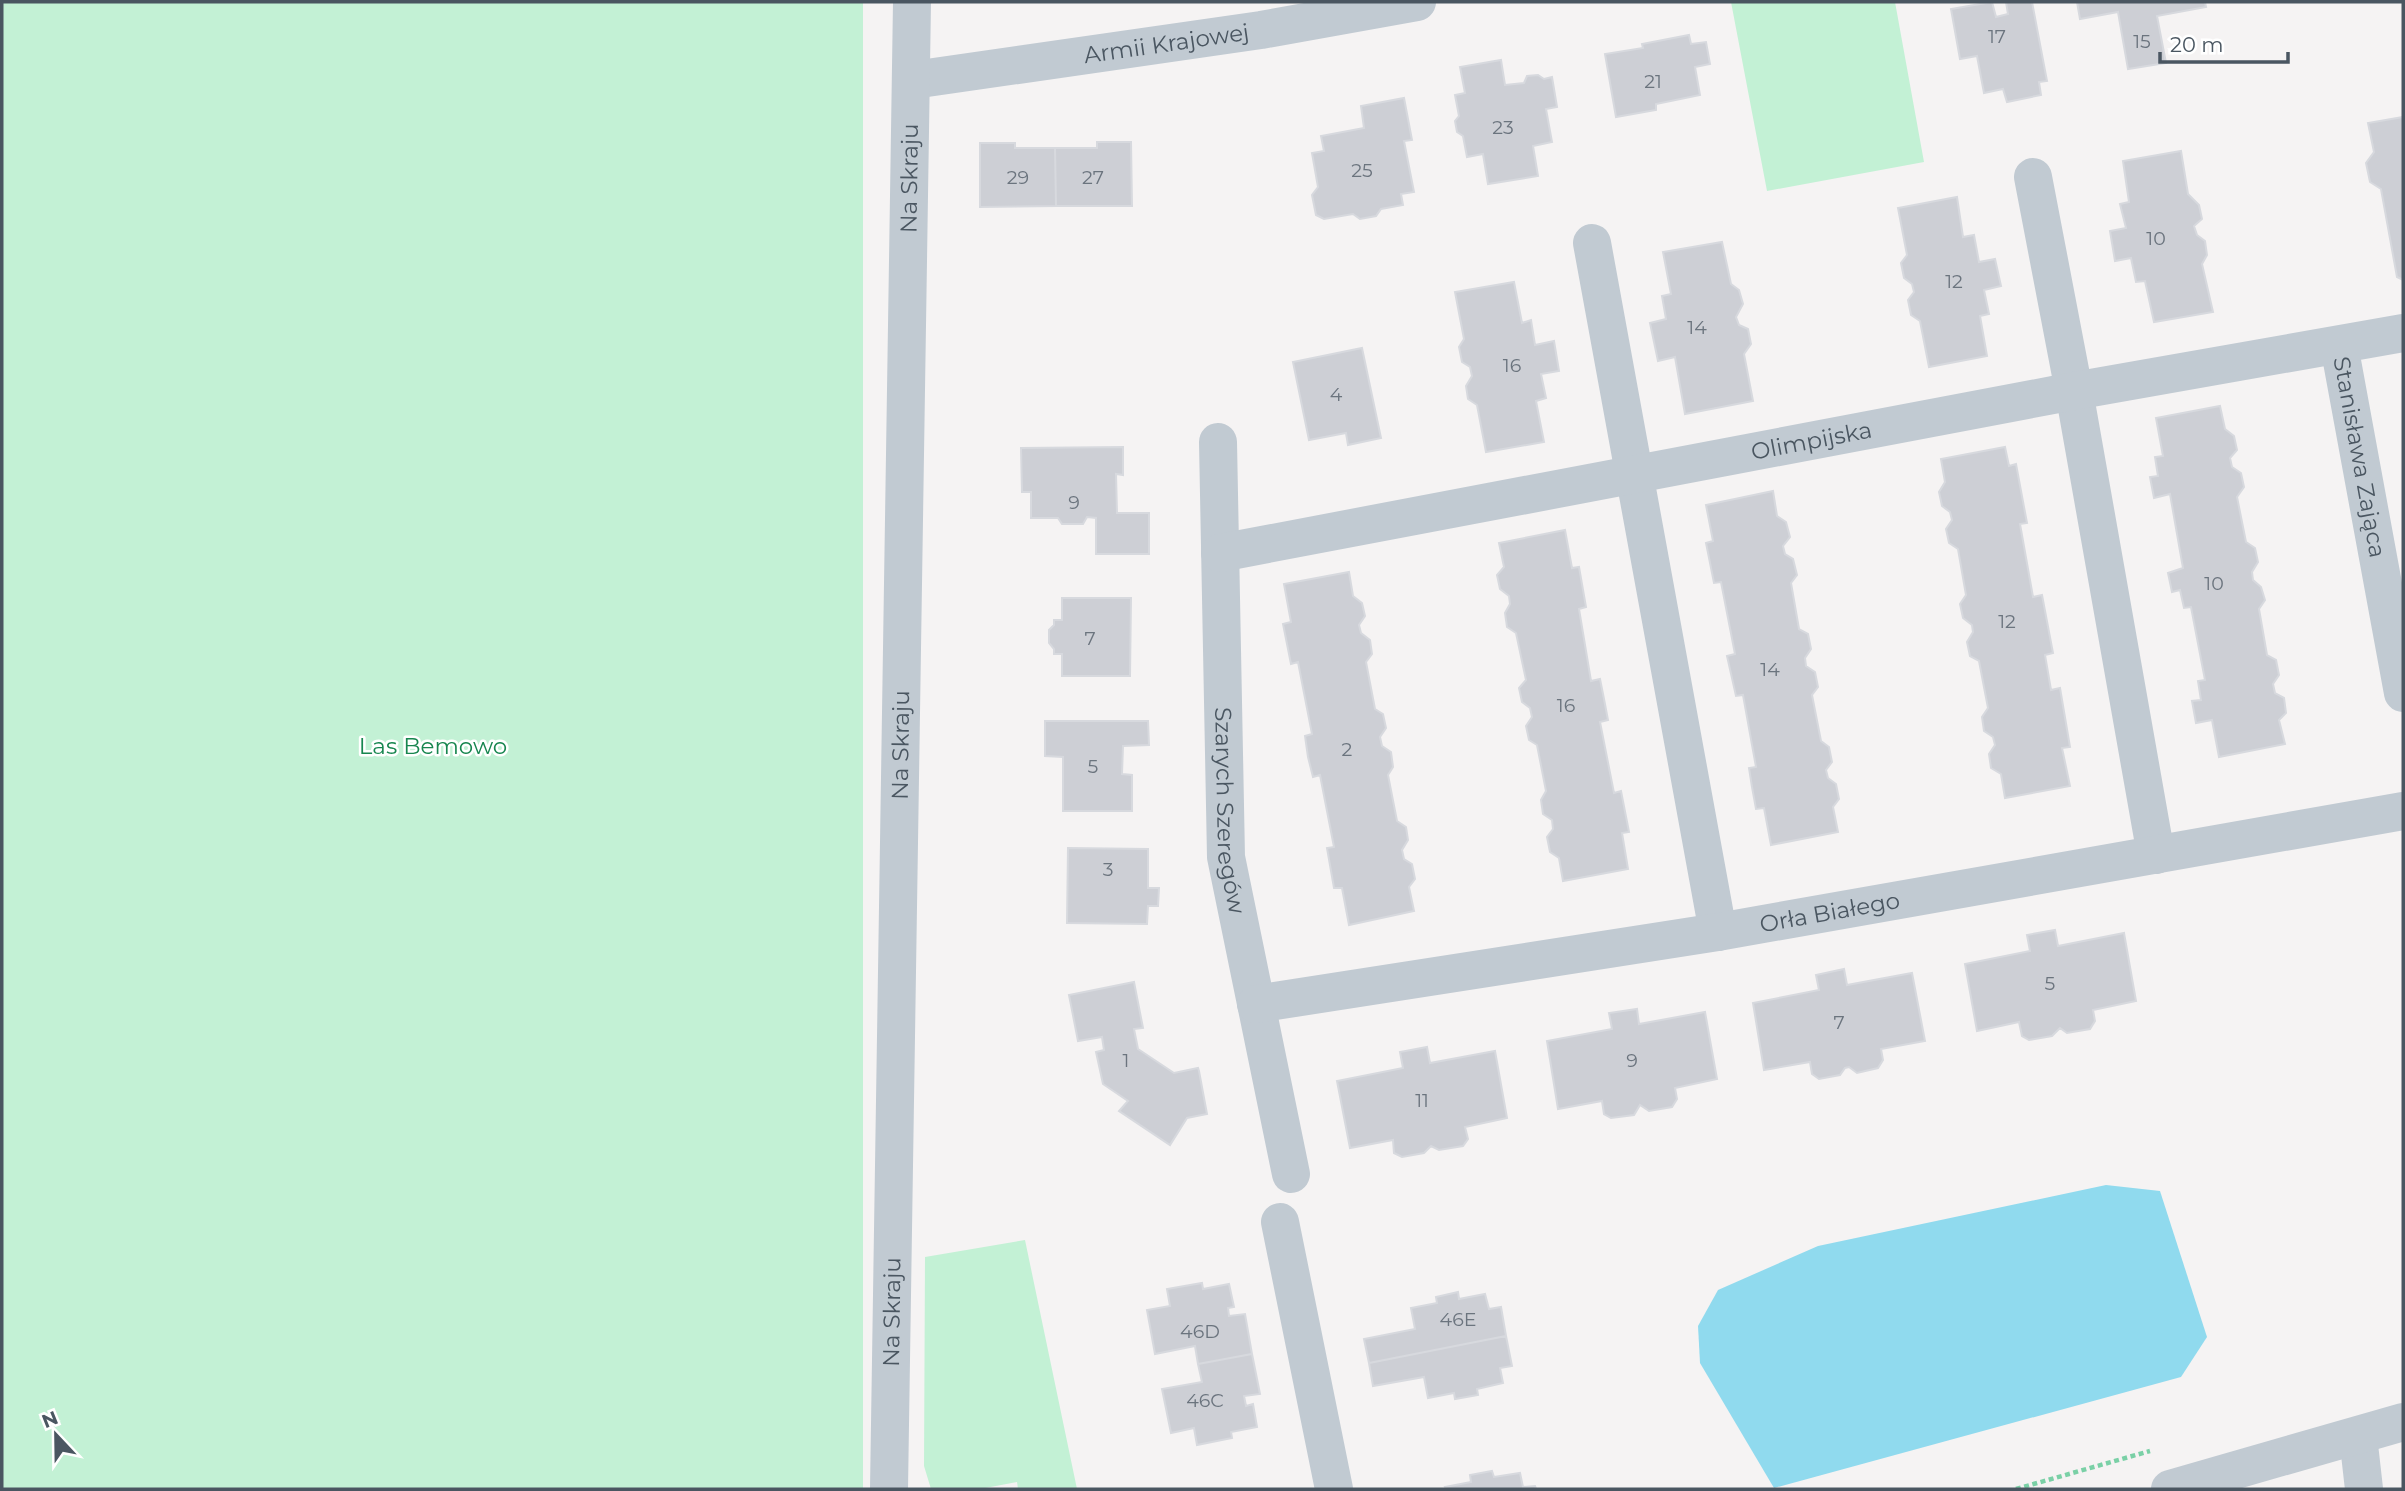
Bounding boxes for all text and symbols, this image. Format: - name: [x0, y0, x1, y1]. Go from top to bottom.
- street label: Armii Krajowej: [1082, 18, 1251, 69]
- scale bar: [2160, 21, 2288, 65]
- house number: 17: [1988, 25, 2006, 48]
- house number: 15: [2133, 30, 2151, 53]
- text: 20 m: [2170, 32, 2224, 57]
- house number: 21: [1644, 70, 1662, 93]
- house number: 23: [1492, 116, 1514, 139]
- street label: Na Skraju: [894, 123, 924, 233]
- house number: 25: [1351, 159, 1373, 182]
- house number: 29: [1007, 166, 1029, 189]
- house number: 27: [1082, 166, 1104, 189]
- house number: 10: [2146, 227, 2166, 250]
- house number: 12: [1945, 270, 1963, 293]
- house number: 14: [1687, 316, 1707, 339]
- house number: 16: [1503, 354, 1521, 377]
- street label: Stanisława Zająca: [2327, 354, 2392, 560]
- house number: 4: [1330, 383, 1343, 406]
- street label: Olimpijska: [1749, 416, 1874, 466]
- house number: 9: [1068, 491, 1080, 514]
- house number: 10: [2204, 572, 2224, 595]
- house number: 12: [1998, 610, 2016, 633]
- house number: 7: [1084, 627, 1096, 650]
- house number: 14: [1760, 658, 1780, 681]
- street label: Na Skraju: [886, 690, 915, 800]
- house number: 16: [1557, 694, 1575, 717]
- street label: Szarych Szeregów: [1209, 707, 1251, 917]
- park label: Las Bemowo: [359, 732, 507, 760]
- house number: 2: [1342, 738, 1353, 761]
- house number: 5: [1088, 755, 1099, 778]
- house number: 3: [1103, 858, 1113, 881]
- street label: Orła Białego: [1757, 886, 1902, 938]
- house number: 5: [2045, 972, 2056, 995]
- house number: 7: [1833, 1011, 1845, 1034]
- house number: 1: [1123, 1049, 1129, 1072]
- house number: 9: [1626, 1049, 1638, 1072]
- house number: 11: [1415, 1089, 1429, 1112]
- street label: Na Skraju: [877, 1257, 907, 1367]
- house number: 46E: [1440, 1308, 1476, 1331]
- house number: 46D: [1180, 1320, 1220, 1343]
- house number: 46C: [1186, 1389, 1224, 1412]
- north arrow: [21, 1400, 91, 1470]
- text: N: [38, 1406, 61, 1433]

